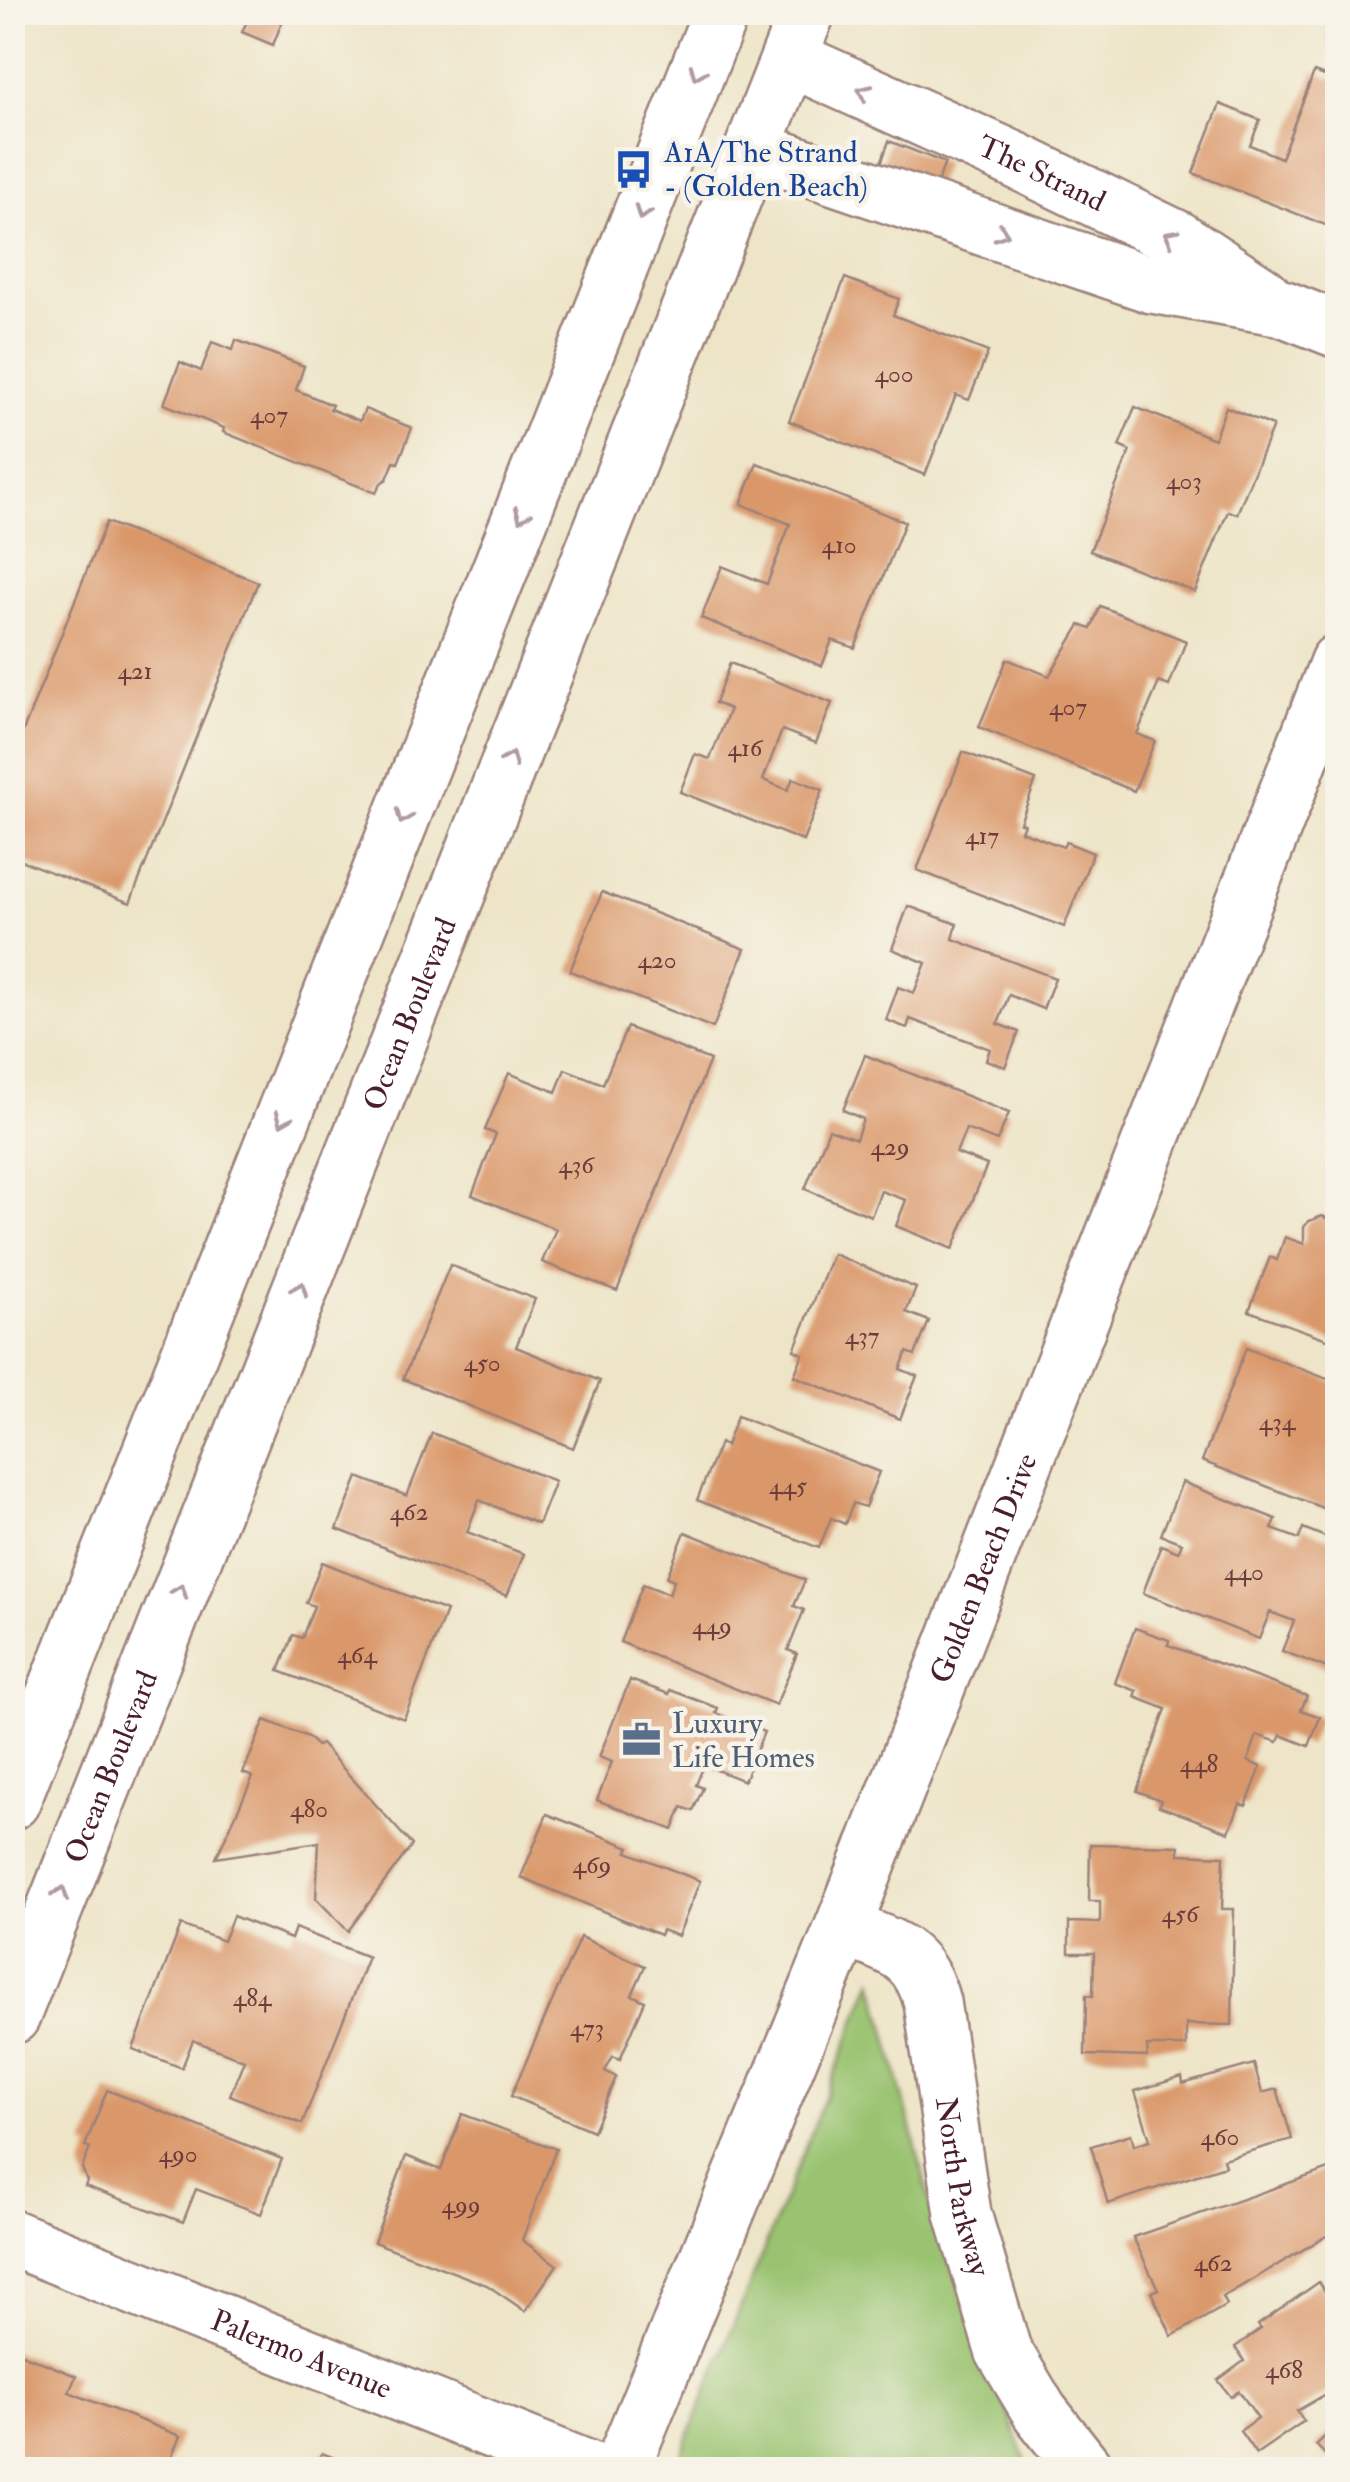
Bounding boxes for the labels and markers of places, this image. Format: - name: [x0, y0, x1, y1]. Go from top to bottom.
- place label: A1A/The Strand - (Golden Beach): [663, 134, 868, 205]
- bus stop icon: A1A/The Strand - (Golden Beach): [613, 148, 655, 190]
- place label: Luxury Life Homes: [672, 1705, 815, 1776]
- office icon: Luxury Life Homes: [621, 1719, 663, 1761]

